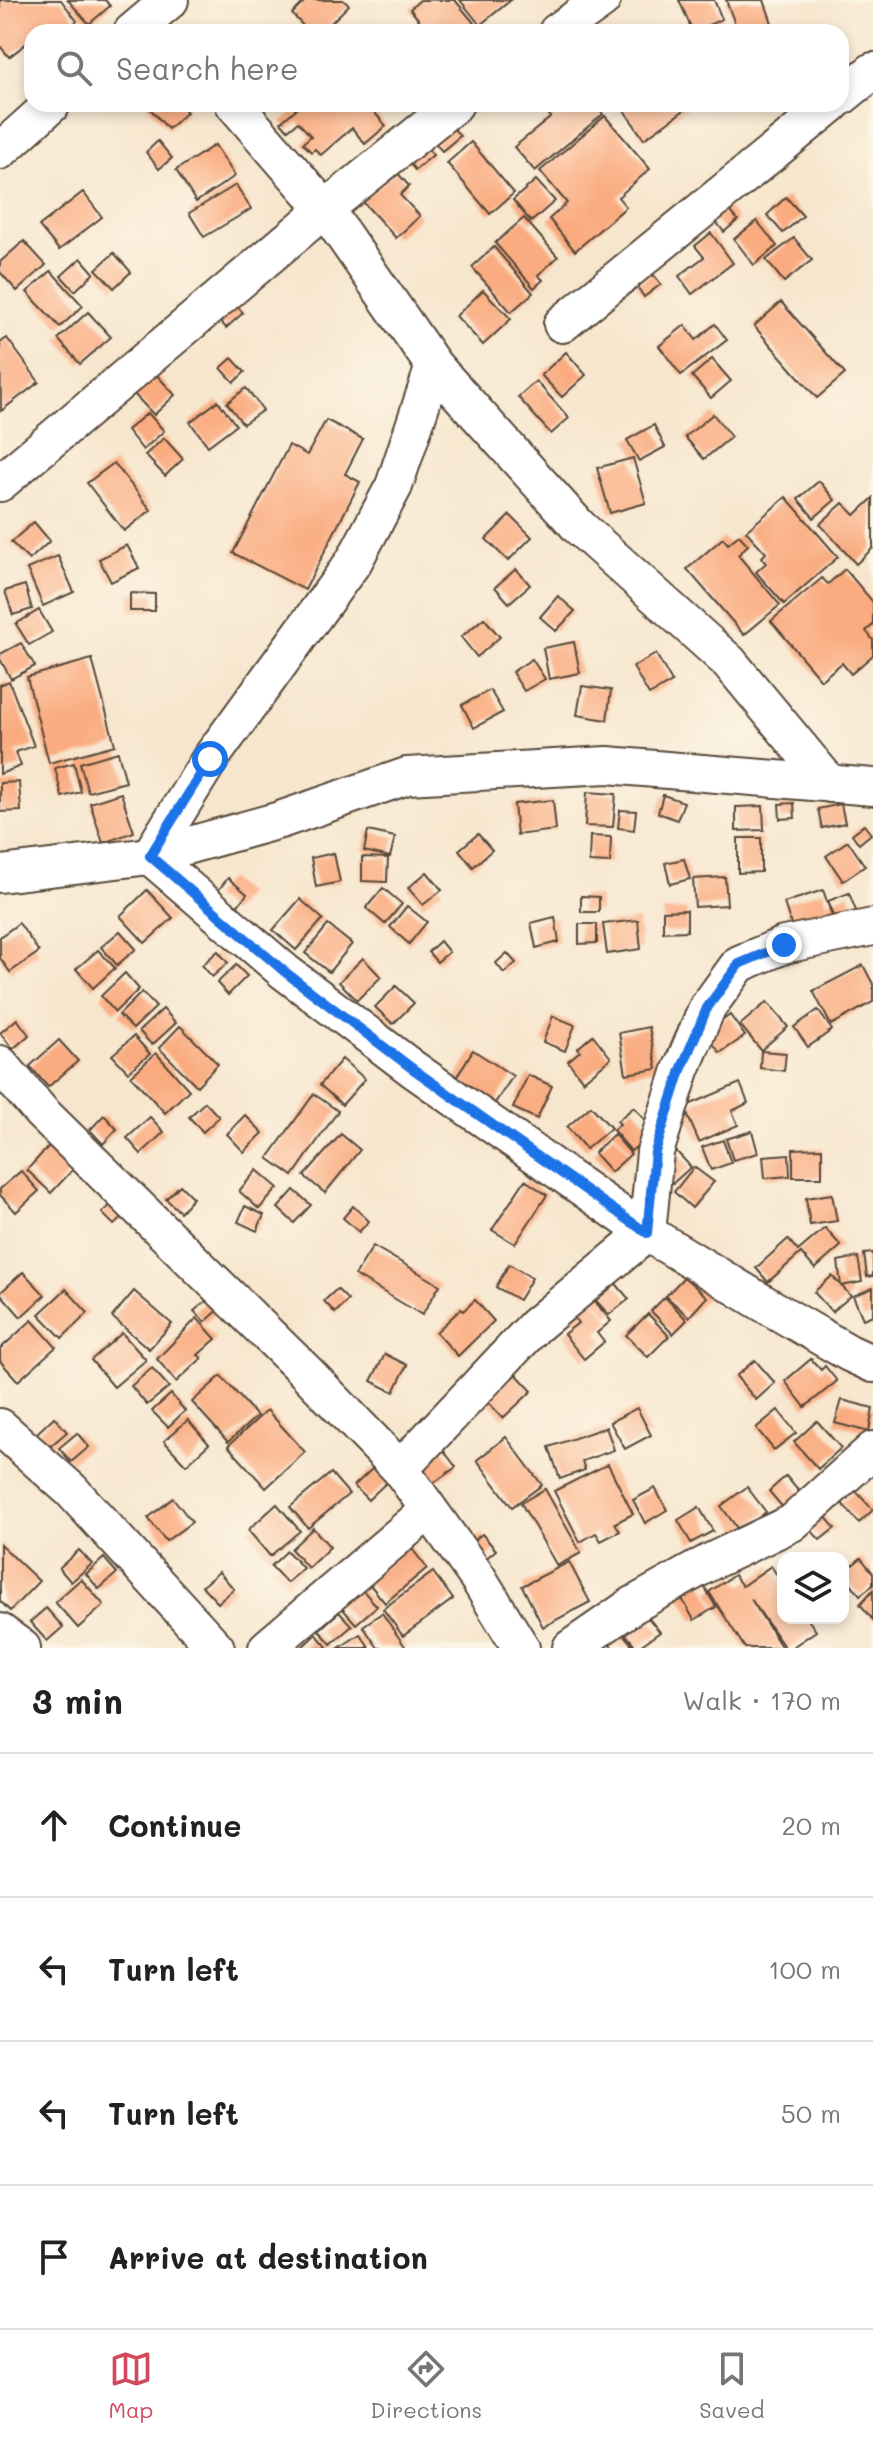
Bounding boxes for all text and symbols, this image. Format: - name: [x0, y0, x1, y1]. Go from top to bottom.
- search box: [24, 24, 849, 112]
- icon: search: [52, 46, 96, 90]
- text: Search here: [116, 48, 299, 88]
- route start: [192, 741, 228, 777]
- route end: [766, 927, 802, 963]
- map controls: [777, 1552, 849, 1624]
- button: layers: [777, 1552, 849, 1624]
- text: 3 min: [32, 1678, 123, 1723]
- text: Walk · 170 m: [683, 1683, 841, 1717]
- icon: ahead: [32, 1803, 76, 1847]
- text: Continue: [108, 1805, 241, 1845]
- text: 20 m: [781, 1808, 841, 1842]
- icon: left: [32, 1947, 76, 1991]
- text: Turn left: [108, 1949, 239, 1989]
- text: 100 m: [768, 1952, 841, 1986]
- icon: left: [32, 2091, 76, 2135]
- text: Turn left: [108, 2093, 239, 2133]
- text: 50 m: [781, 2096, 841, 2130]
- icon: arrive: [32, 2235, 76, 2279]
- text: Arrive at destination: [108, 2237, 428, 2277]
- tab: Map: [109, 2347, 153, 2424]
- tab: Directions: [370, 2347, 482, 2424]
- tab: Saved: [699, 2347, 764, 2424]

